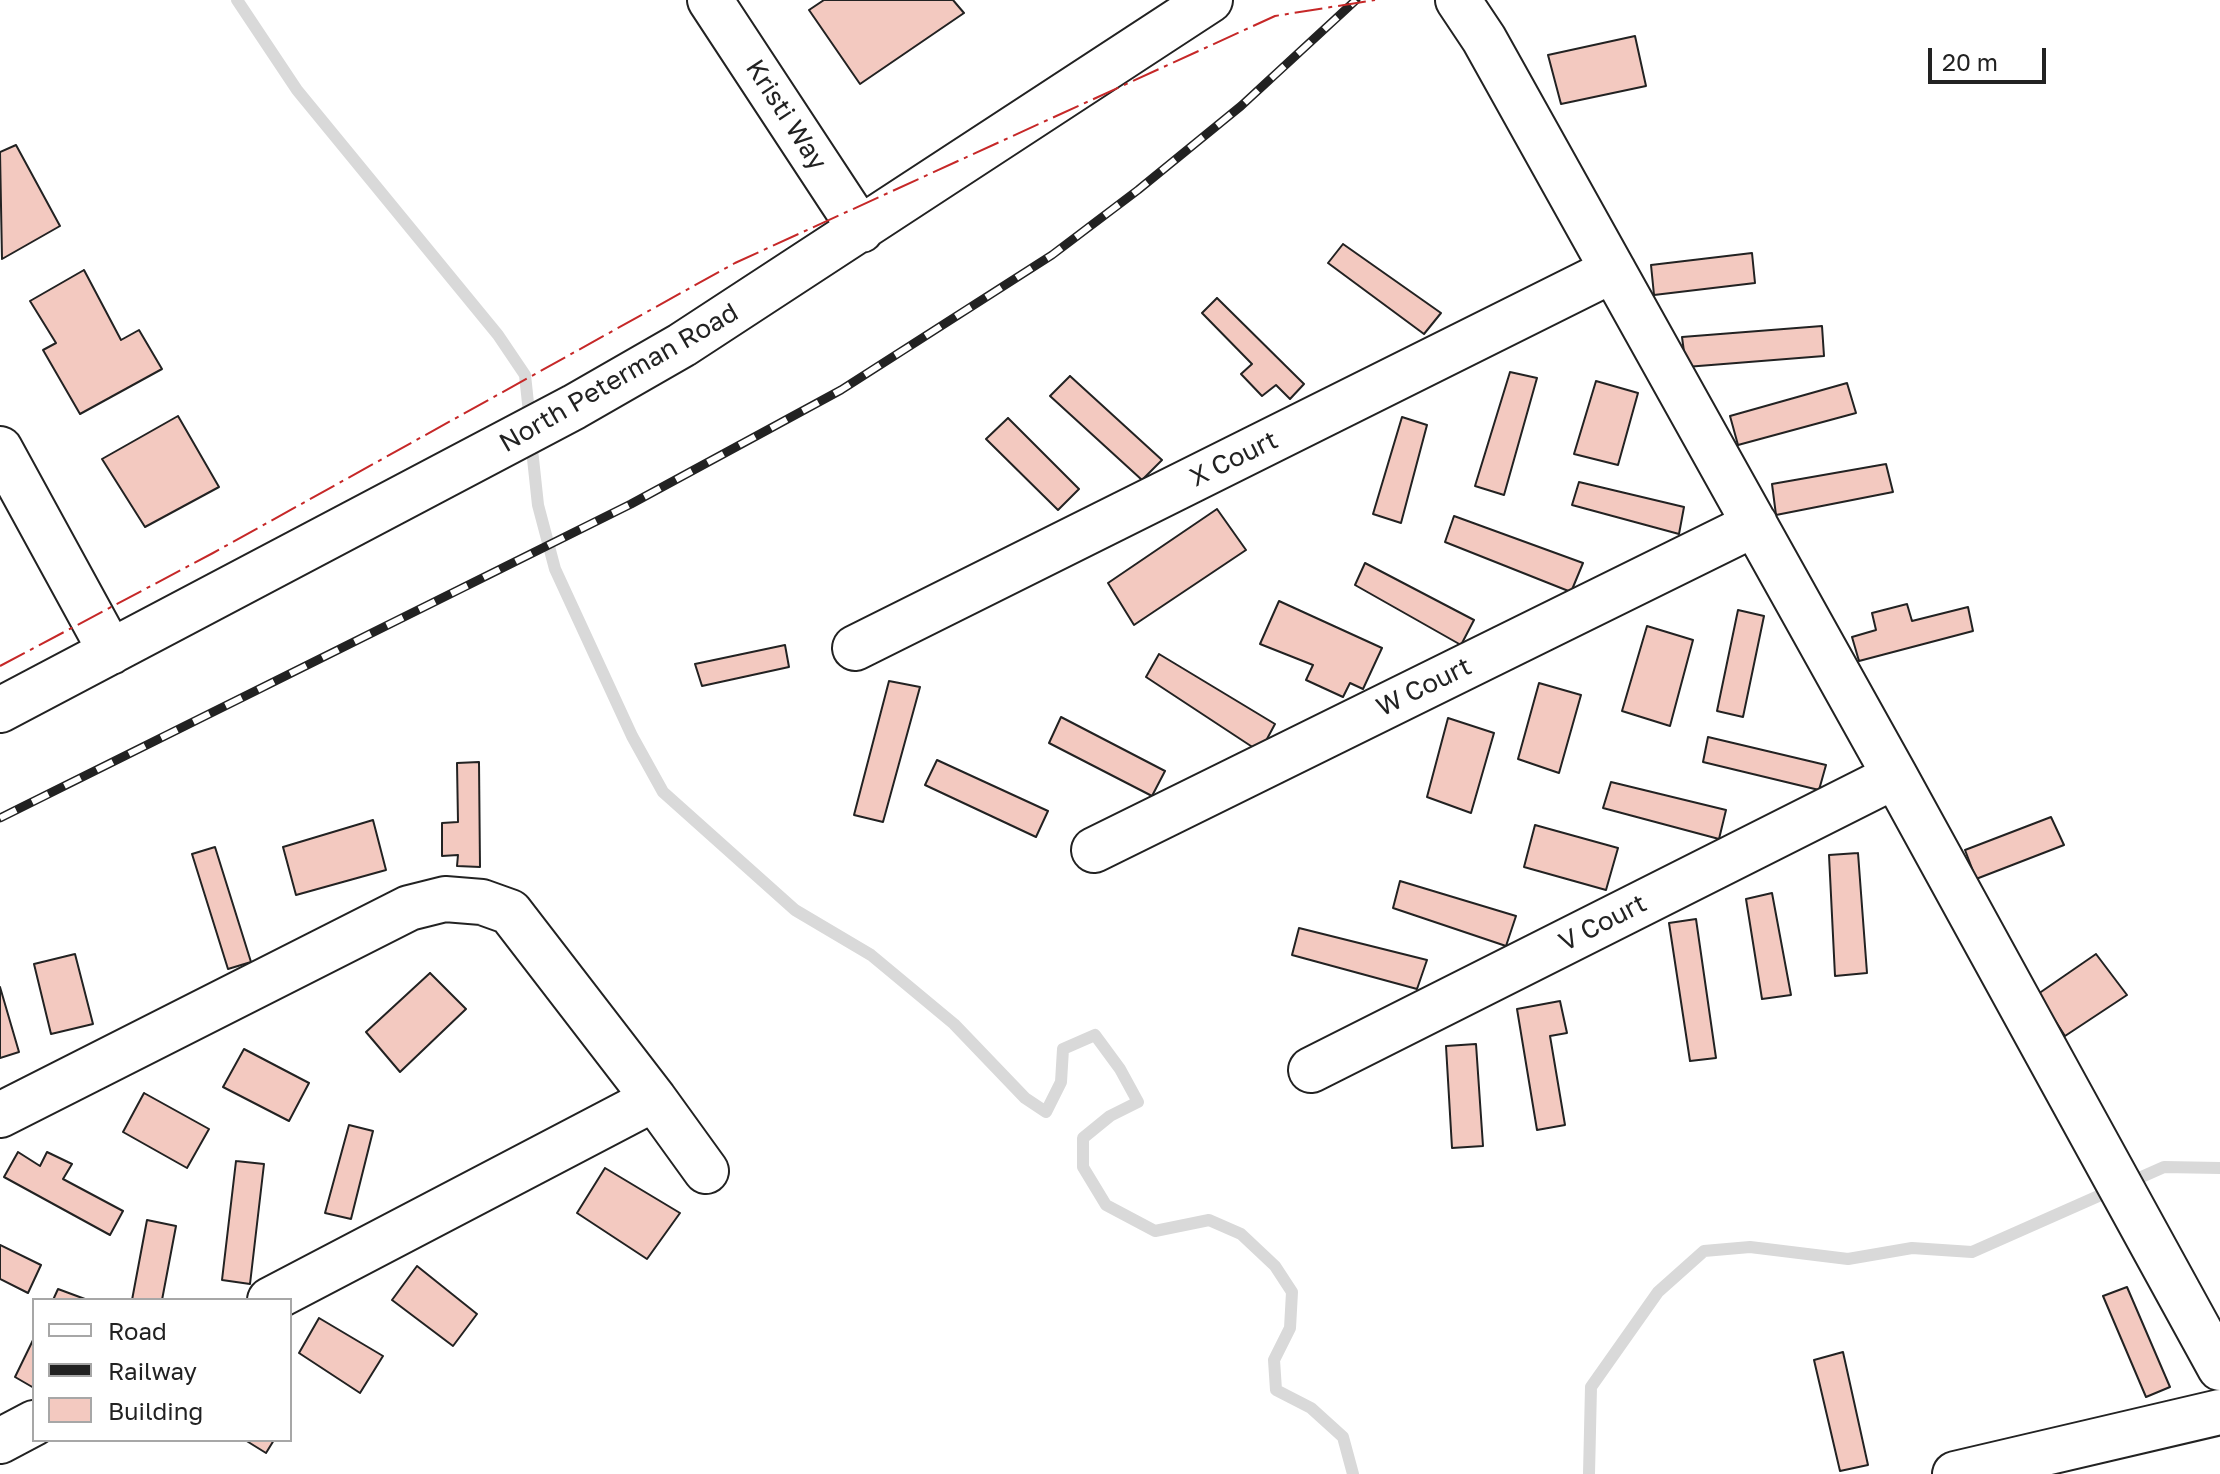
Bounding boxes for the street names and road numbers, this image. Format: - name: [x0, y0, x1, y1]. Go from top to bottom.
- street label: Kristi Way: [739, 54, 833, 176]
- street label: North Peterman Road: [494, 297, 744, 459]
- street label: X Court: [1185, 424, 1283, 494]
- street label: W Court: [1372, 651, 1476, 723]
- street label: V Court: [1554, 888, 1652, 958]

